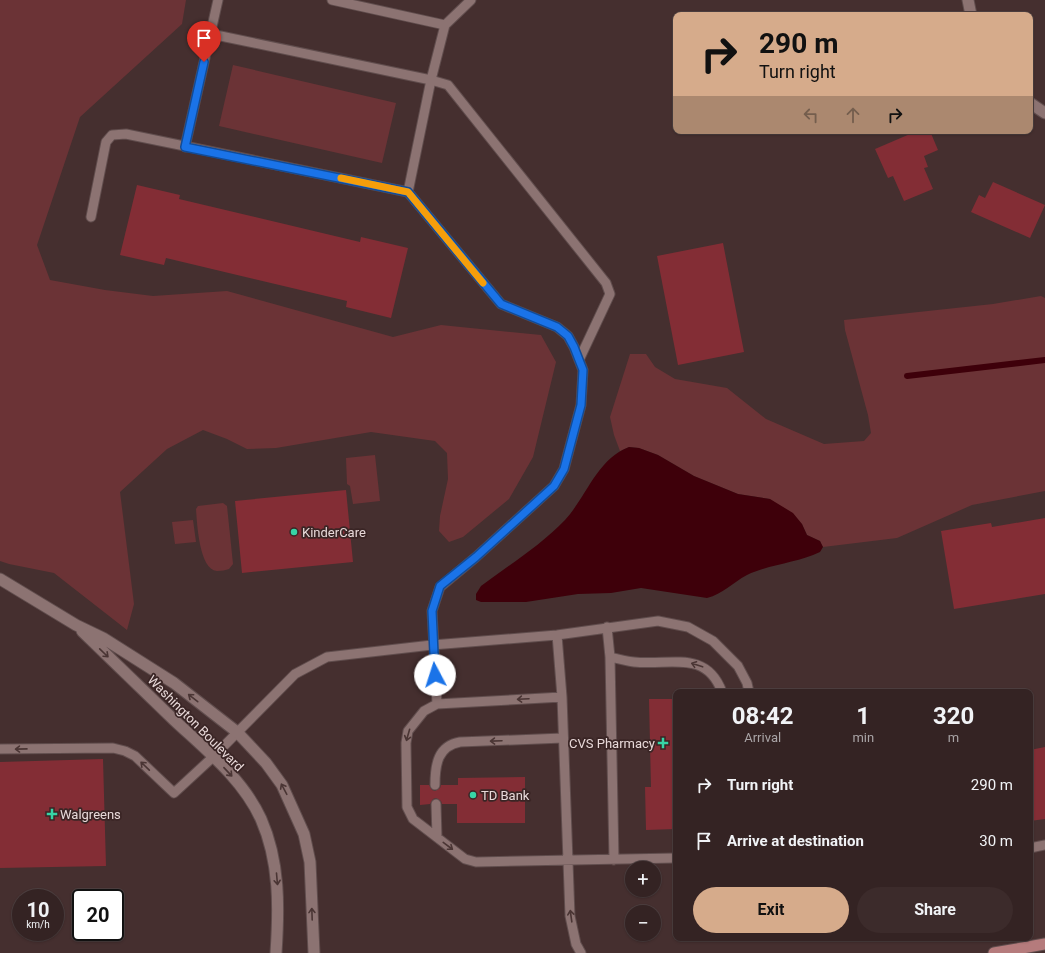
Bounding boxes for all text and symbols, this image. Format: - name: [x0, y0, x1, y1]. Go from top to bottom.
- pin: [187, 21, 221, 62]
- icon: arrive: [193, 27, 215, 49]
- text: 290 m: [759, 27, 838, 60]
- icon: right: [693, 28, 745, 80]
- text: Turn right: [759, 61, 836, 82]
- icon: left: [800, 104, 822, 126]
- icon: ahead: [842, 104, 864, 126]
- icon: right: [884, 104, 906, 126]
- place label: KinderCare: [302, 525, 366, 540]
- marker: KinderCare: [289, 527, 299, 537]
- one-way arrow: [99, 648, 109, 657]
- position arrow: [414, 654, 456, 696]
- one-way arrow: [690, 661, 703, 668]
- street label: Washington Boulevard: [145, 672, 247, 774]
- one-way arrow: [188, 693, 199, 702]
- one-way arrow: [517, 696, 530, 703]
- text: 08:42: [732, 702, 794, 730]
- text: 1: [856, 702, 870, 730]
- text: 320: [933, 702, 974, 730]
- one-way arrow: [404, 729, 411, 742]
- text: Arrival: [744, 730, 781, 745]
- text: min: [852, 730, 874, 745]
- text: m: [948, 730, 959, 745]
- place label: CVS Pharmacy: [569, 736, 655, 751]
- one-way arrow: [490, 737, 503, 744]
- marker: CVS Pharmacy: [658, 738, 668, 748]
- one-way arrow: [15, 745, 28, 753]
- one-way arrow: [140, 761, 150, 771]
- one-way arrow: [223, 767, 232, 777]
- icon: right: [693, 774, 715, 796]
- text: Turn right: [727, 776, 793, 794]
- text: 290 m: [971, 776, 1013, 794]
- one-way arrow: [280, 783, 288, 795]
- place label: TD Bank: [481, 788, 530, 803]
- marker: TD Bank: [468, 790, 478, 800]
- place label: Walgreens: [60, 807, 121, 822]
- marker: Walgreens: [47, 809, 57, 819]
- icon: arrive: [693, 830, 715, 852]
- text: Arrive at destination: [727, 832, 864, 850]
- text: 30 m: [979, 832, 1013, 850]
- one-way arrow: [443, 842, 454, 850]
- map controls: [625, 861, 661, 941]
- button: +: [625, 861, 661, 897]
- one-way arrow: [273, 873, 280, 886]
- button: Exit: [693, 887, 849, 933]
- button: Share: [857, 887, 1013, 933]
- speed limit sign: 20: [72, 889, 124, 941]
- text: 10: [27, 898, 49, 922]
- button: −: [625, 905, 661, 941]
- one-way arrow: [309, 908, 316, 921]
- one-way arrow: [567, 910, 574, 923]
- text: km/h: [26, 919, 50, 930]

